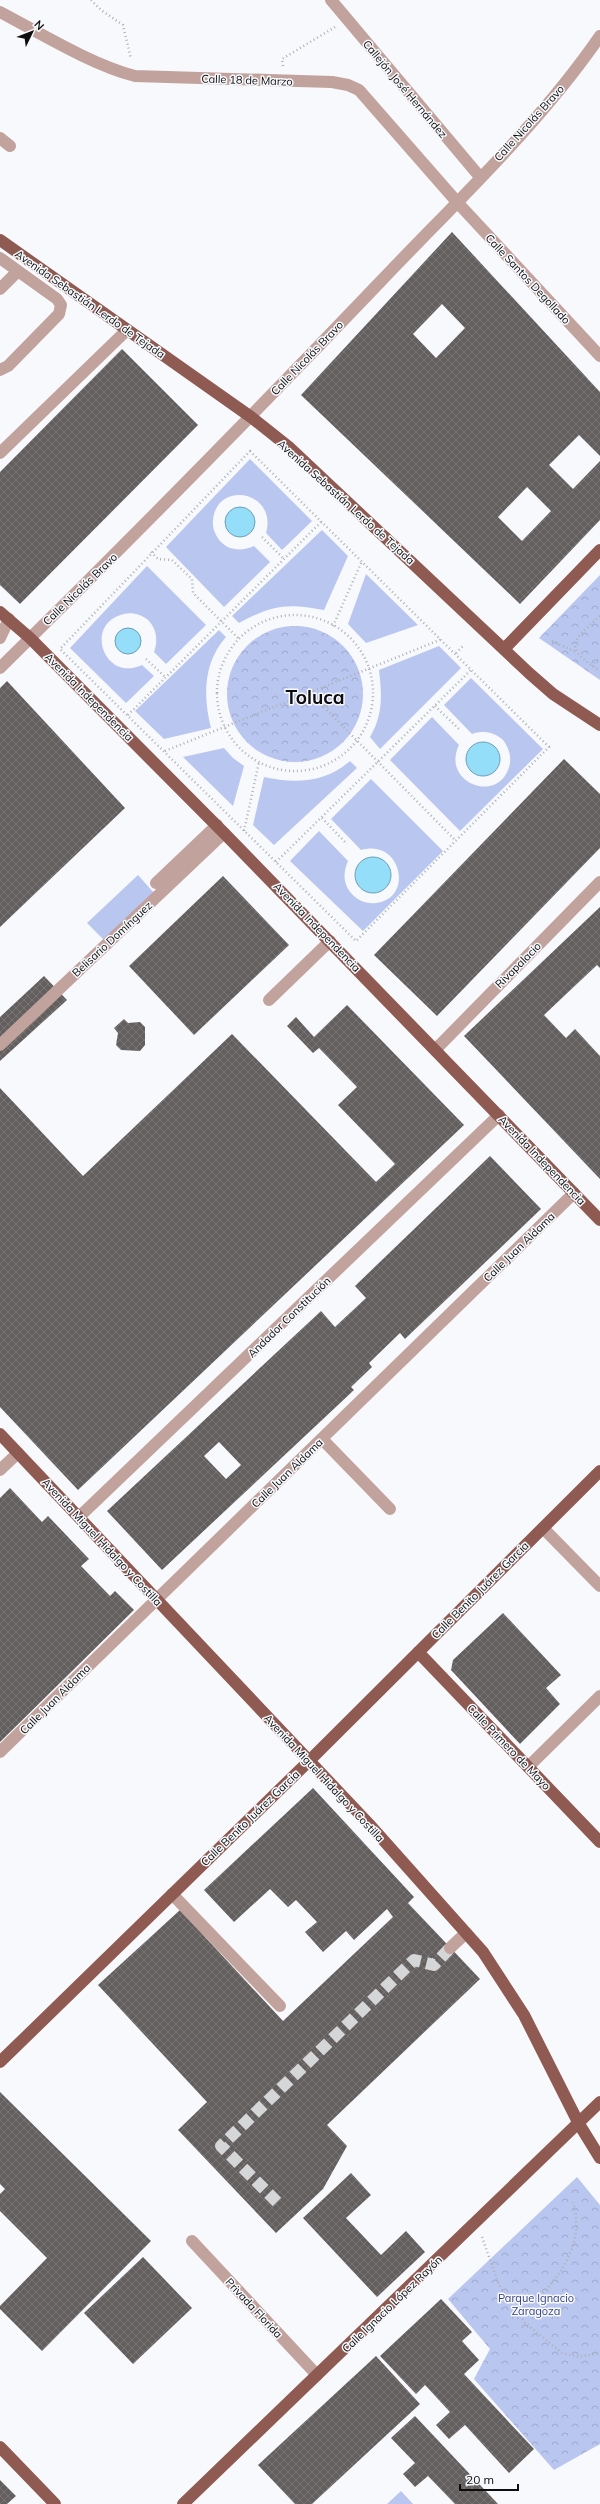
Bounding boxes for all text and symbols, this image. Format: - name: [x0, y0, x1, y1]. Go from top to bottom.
- north arrow: [12, 12, 52, 52]
- text: N: [31, 17, 47, 33]
- street label: Callejón José Hernández: [360, 37, 450, 141]
- street label: Calle 18 de Marzo: [201, 71, 293, 89]
- street label: Calle Nicolás Bravo: [491, 82, 567, 164]
- street label: Calle Santos Degollado: [483, 231, 573, 327]
- street label: Avenida Sebastián Lerdo de Tejada: [12, 247, 168, 361]
- street label: Calle Nicolás Bravo: [268, 318, 346, 398]
- street label: Avenida Sebastián Lerdo de Tejada: [275, 437, 417, 567]
- street label: Calle Nicolás Bravo: [40, 550, 120, 628]
- street label: Avenida Independencia: [42, 650, 136, 744]
- district label: Toluca: [285, 685, 345, 709]
- street label: Avenida Independencia: [271, 879, 363, 975]
- street label: Belisario Domínguez: [69, 898, 155, 980]
- street label: Rivapalacio: [492, 939, 544, 991]
- street label: Avenida Independencia: [496, 1112, 588, 1208]
- street label: Calle Juan Aldama: [480, 1209, 558, 1285]
- street label: Andador Constitución: [245, 1274, 333, 1360]
- street label: Calle Juan Aldama: [248, 1435, 326, 1511]
- street label: Avenida Miguel Hidalgo y Costilla: [39, 1475, 165, 1609]
- street label: Calle Benito Juárez Garcia: [428, 1538, 532, 1642]
- street label: Calle Juan Aldama: [17, 1661, 93, 1737]
- street label: Calle Primero de Mayo: [464, 1701, 554, 1793]
- street label: Avenida Miguel Hidalgo y Costilla: [261, 1711, 387, 1845]
- street label: Calle Benito Juárez Garcia: [198, 1767, 302, 1869]
- street label: Calle Ignacio López Rayón: [339, 2253, 445, 2355]
- street label: Privada Florida: [223, 2275, 285, 2341]
- park label: Parque Ignacio Zaragoza: [498, 2291, 574, 2318]
- scale bar: [460, 2466, 518, 2492]
- text: 20 m: [466, 2472, 494, 2487]

